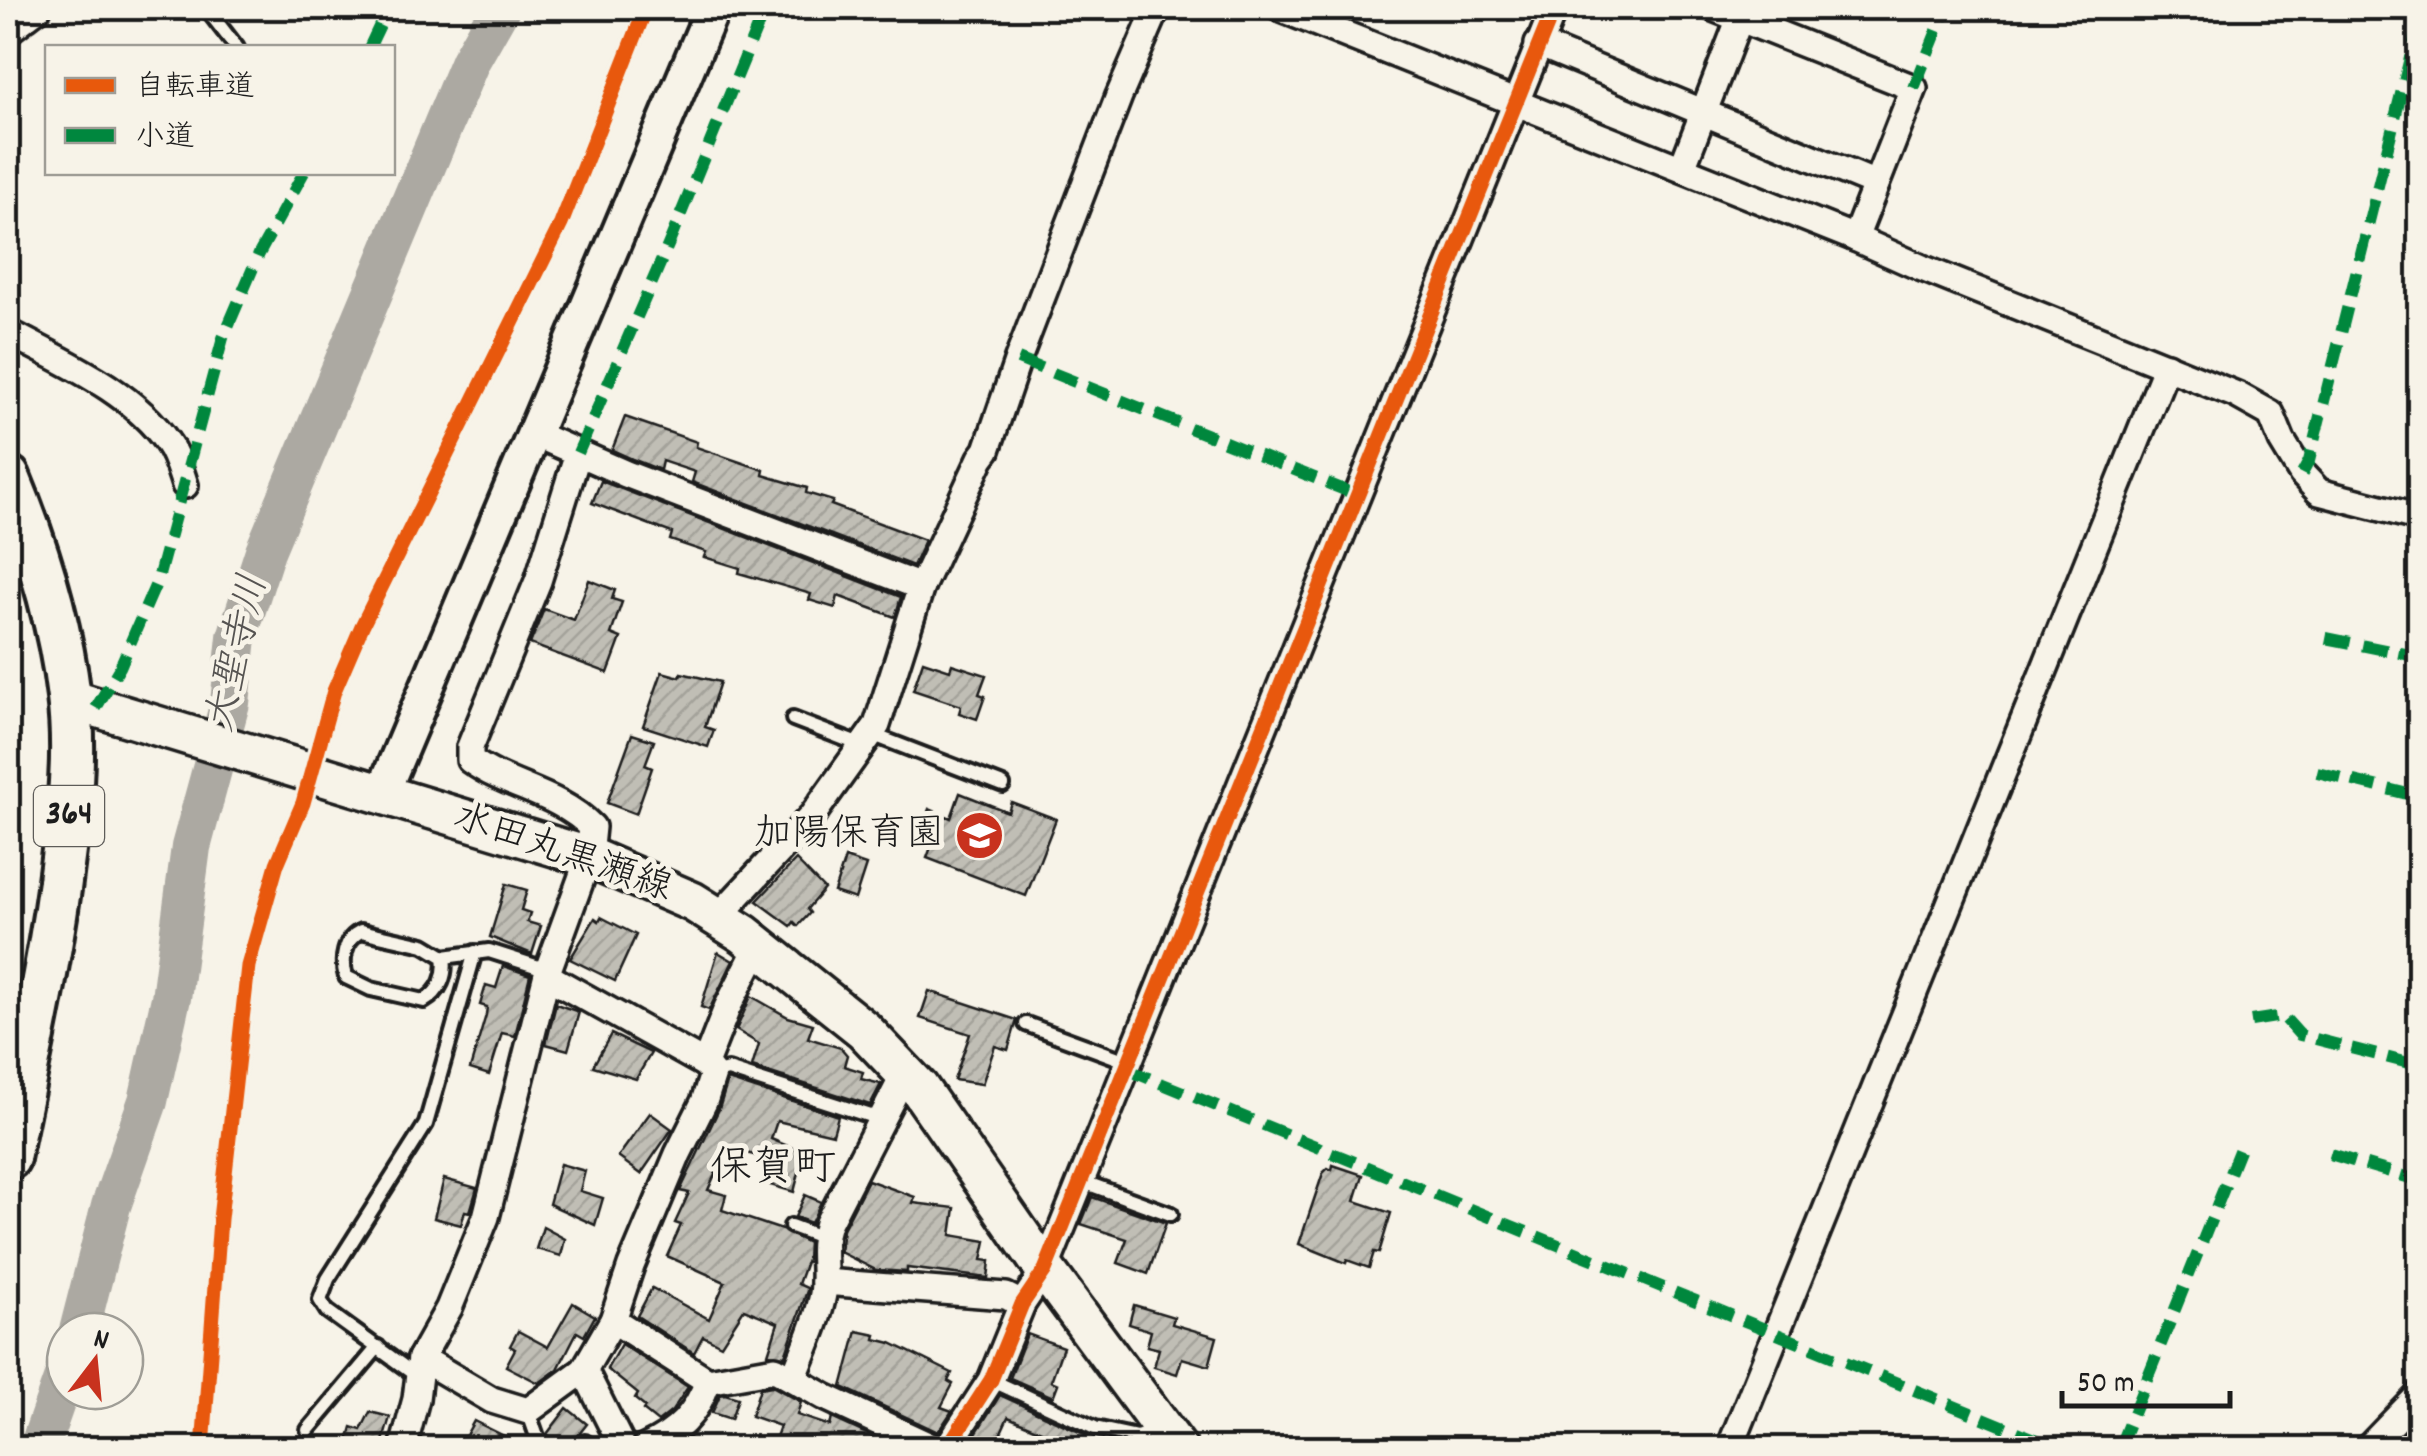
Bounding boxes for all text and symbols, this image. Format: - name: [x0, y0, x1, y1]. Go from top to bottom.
- legend: [45, 45, 395, 175]
- text: 自転車道: [135, 68, 255, 111]
- text: 小道: [135, 118, 195, 161]
- water label: 大聖寺川: [194, 570, 286, 738]
- road number: 364: [34, 786, 104, 846]
- street label: 水田丸黒瀬線: [445, 792, 679, 918]
- place label: 加陽保育園: [754, 809, 944, 864]
- school or university icon: 加陽保育園: [953, 810, 1005, 862]
- district label: 保賀町: [710, 1141, 836, 1201]
- north arrow: [45, 1311, 145, 1411]
- text: N: [88, 1321, 113, 1363]
- scale bar: [2062, 1346, 2230, 1408]
- text: 50 m: [2077, 1364, 2135, 1407]

